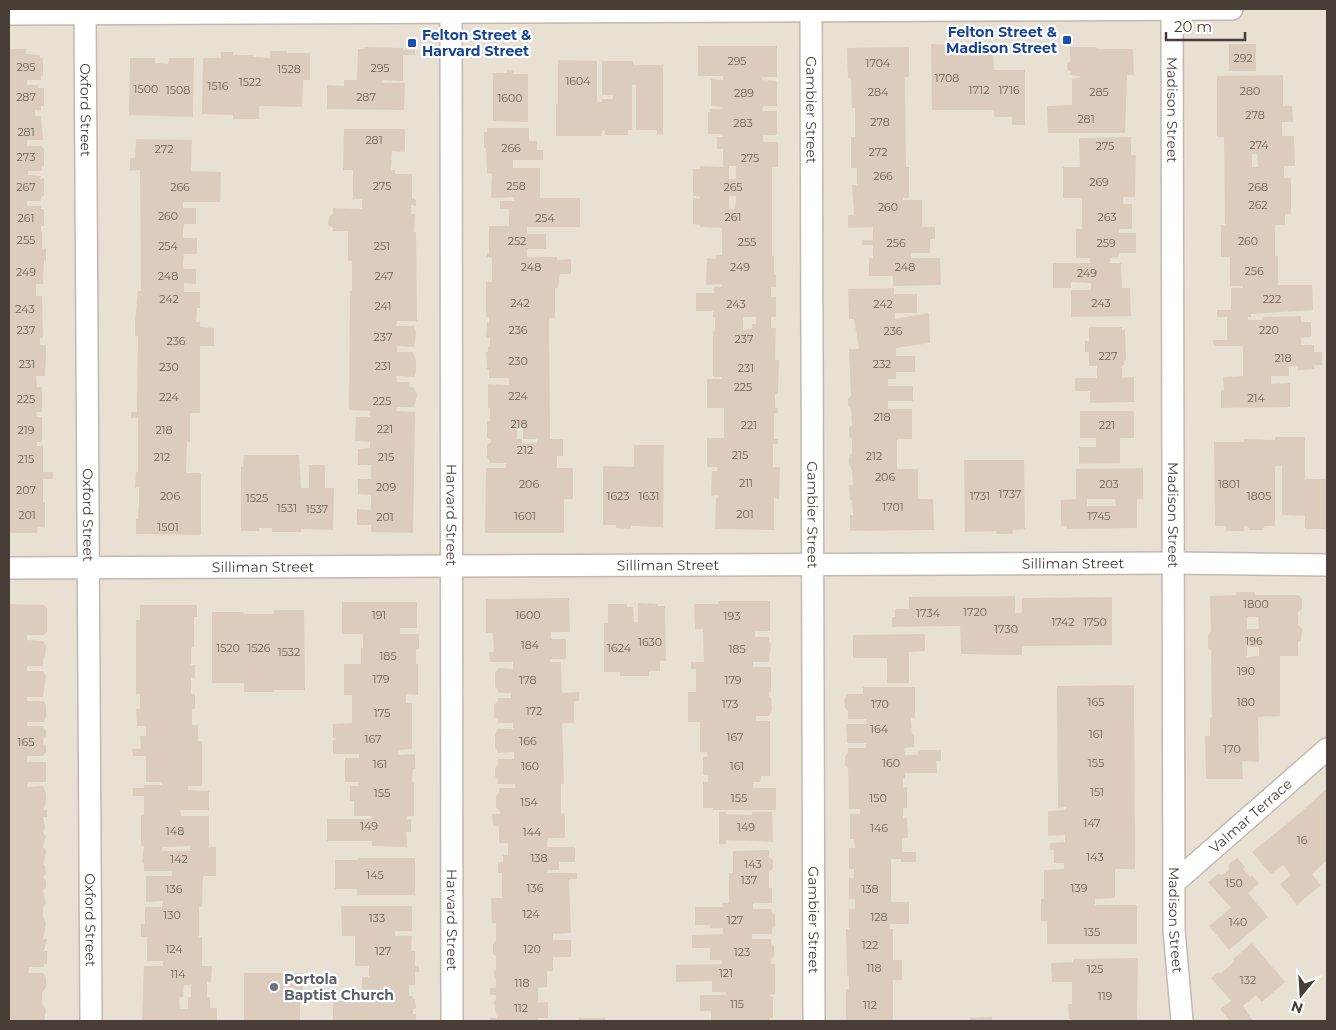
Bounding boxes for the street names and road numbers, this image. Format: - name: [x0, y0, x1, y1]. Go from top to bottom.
- street label: Gambier Street: [802, 56, 820, 164]
- street label: Madison Street: [1163, 57, 1181, 163]
- street label: Oxford Street: [76, 63, 95, 157]
- street label: Gambier Street: [803, 461, 822, 569]
- street label: Madison Street: [1164, 462, 1182, 568]
- street label: Harvard Street: [442, 464, 461, 566]
- street label: Oxford Street: [79, 468, 97, 562]
- street label: Silliman Street: [1022, 554, 1125, 573]
- street label: Silliman Street: [617, 556, 720, 574]
- street label: Silliman Street: [212, 558, 315, 576]
- street label: Valmar Terrace: [1206, 775, 1296, 857]
- street label: Gambier Street: [805, 866, 823, 974]
- street label: Madison Street: [1165, 867, 1187, 974]
- street label: Harvard Street: [443, 869, 461, 971]
- street label: Oxford Street: [81, 873, 100, 967]

